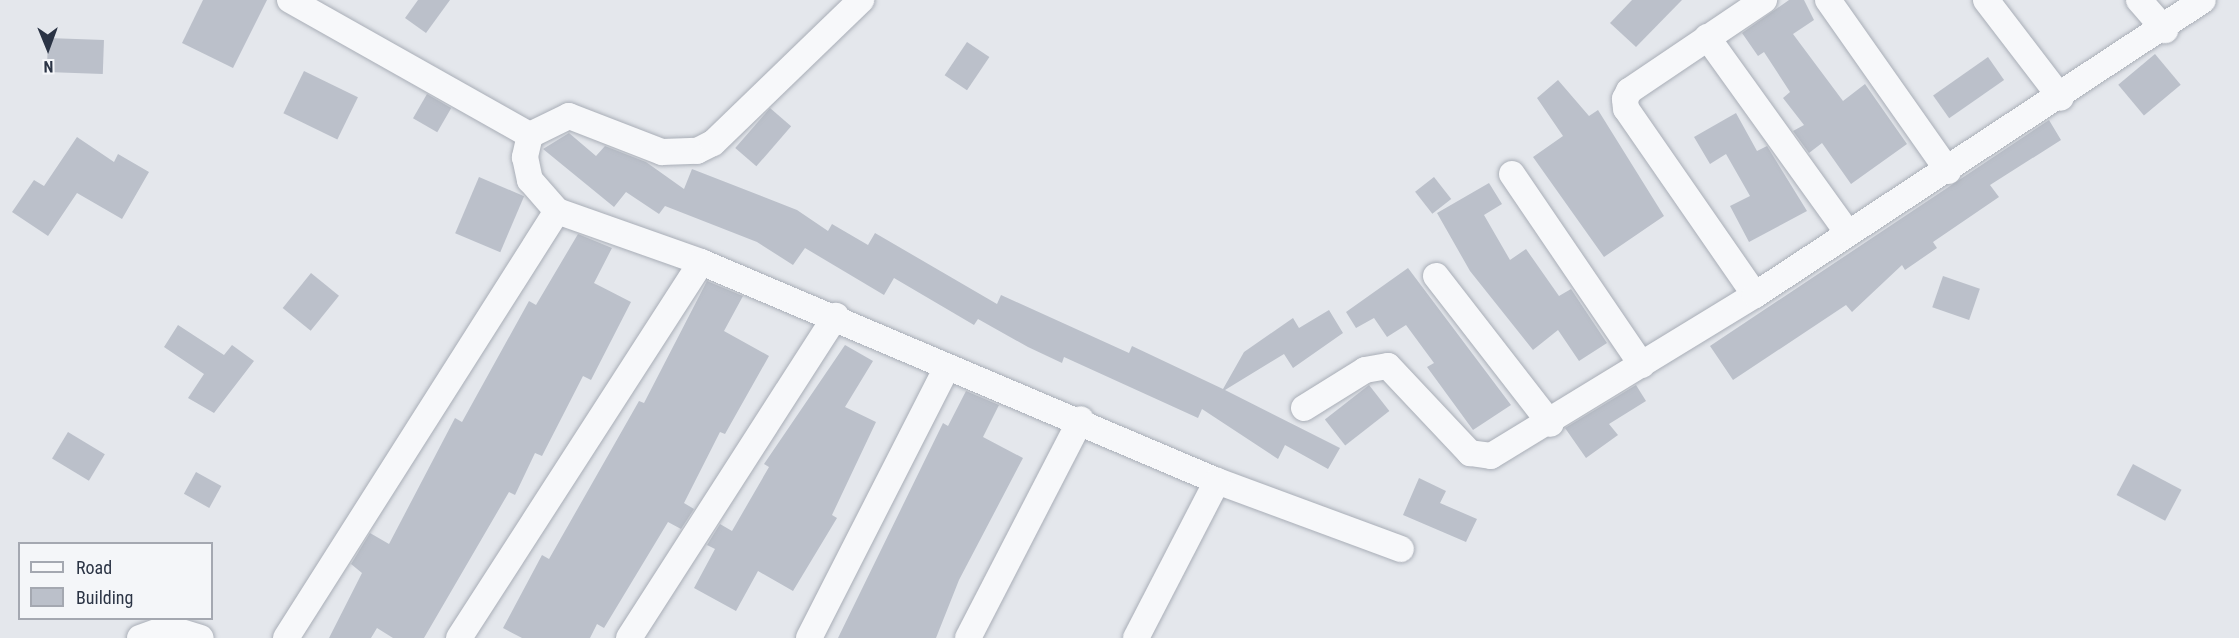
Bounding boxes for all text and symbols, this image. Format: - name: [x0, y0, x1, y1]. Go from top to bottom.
- north arrow: [18, 18, 78, 78]
- text: N: [43, 57, 53, 76]
- legend: [18, 542, 213, 620]
- text: Road: [76, 557, 112, 578]
- text: Building: [76, 587, 133, 608]

